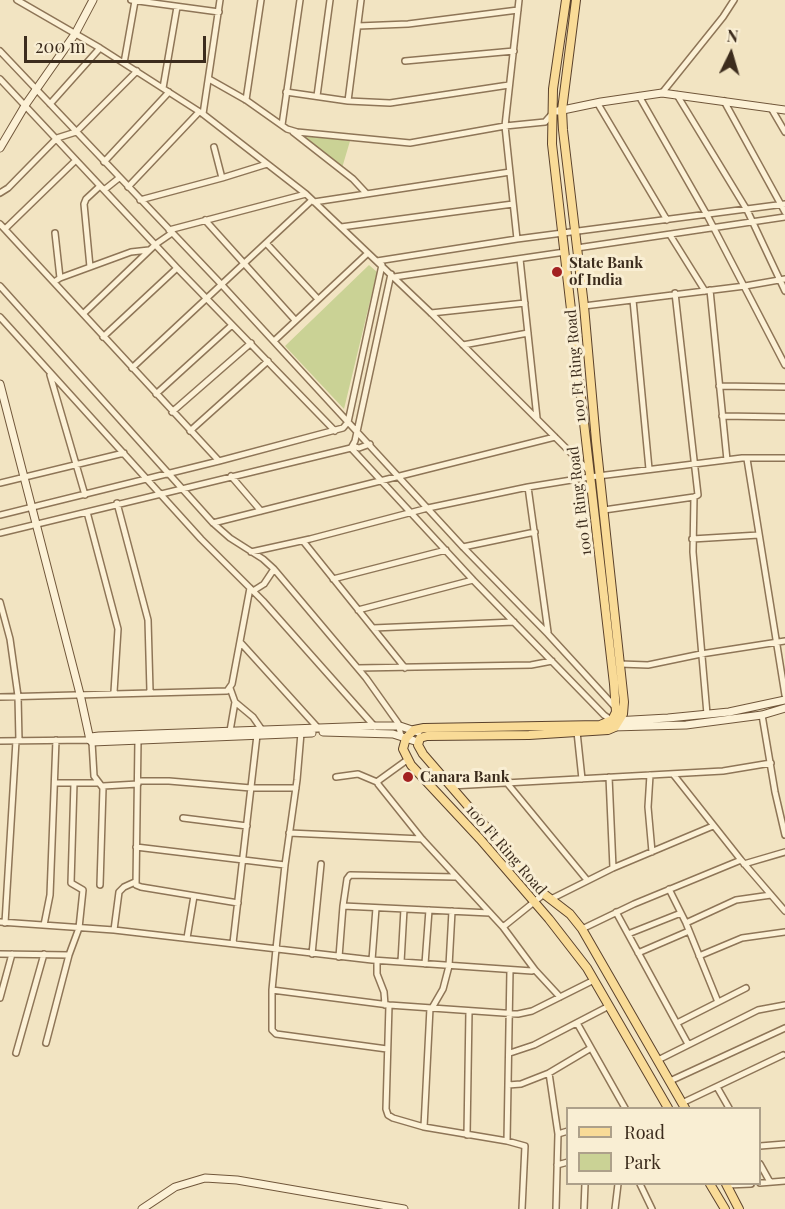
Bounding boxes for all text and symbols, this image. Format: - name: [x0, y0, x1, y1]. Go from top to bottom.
- scale bar: [27, 24, 208, 62]
- north arrow: [701, 24, 761, 84]
- text: N: [726, 25, 739, 47]
- text: 200 m: [35, 34, 86, 58]
- place label: State Bank of India: [569, 254, 643, 289]
- marker: State Bank of India: [550, 265, 564, 279]
- street label: 100 Ft Ring Road: [562, 309, 590, 423]
- street label: 100 ft Ring Road: [564, 445, 596, 557]
- place label: Canara Bank: [420, 768, 509, 786]
- marker: Canara Bank: [401, 770, 415, 784]
- street label: 100 Ft Ring Road: [462, 801, 550, 899]
- legend: [566, 1107, 761, 1185]
- text: Road: [624, 1120, 665, 1144]
- text: Park: [624, 1150, 661, 1174]

